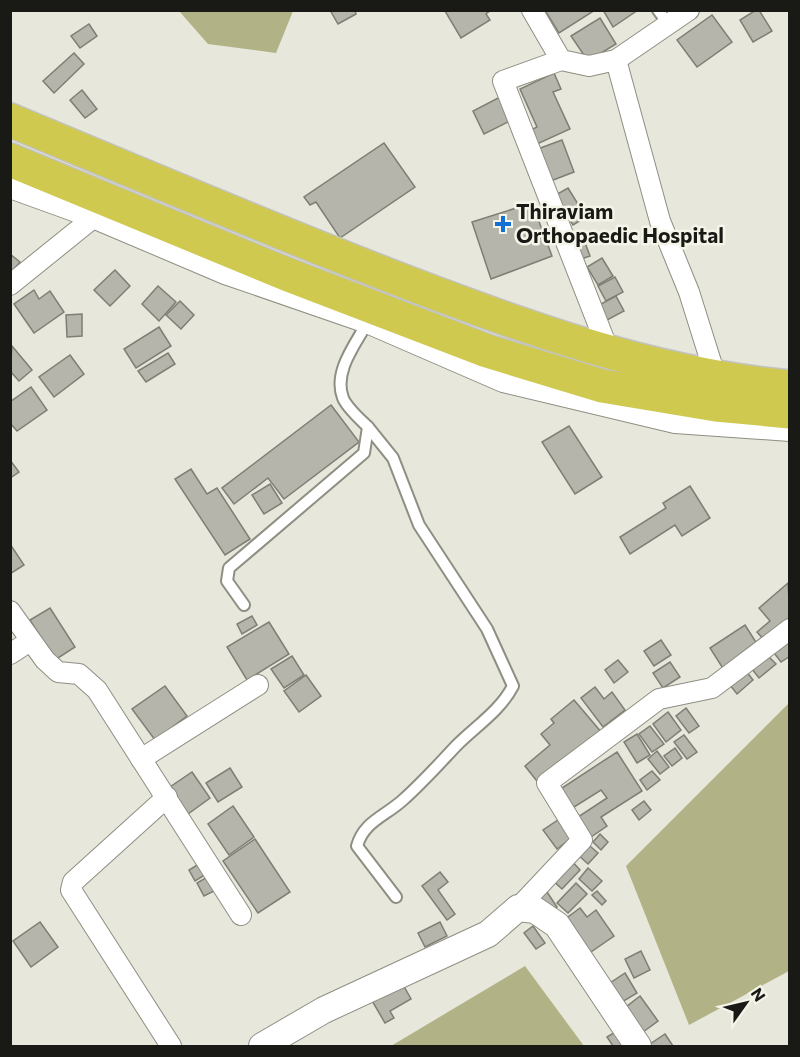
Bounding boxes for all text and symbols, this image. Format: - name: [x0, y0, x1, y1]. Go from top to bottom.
- place label: Thiraviam Orthopaedic Hospital: [516, 198, 724, 247]
- marker: Thiraviam Orthopaedic Hospital: [494, 215, 512, 233]
- north arrow: [716, 973, 776, 1033]
- text: N: [748, 984, 770, 1005]

